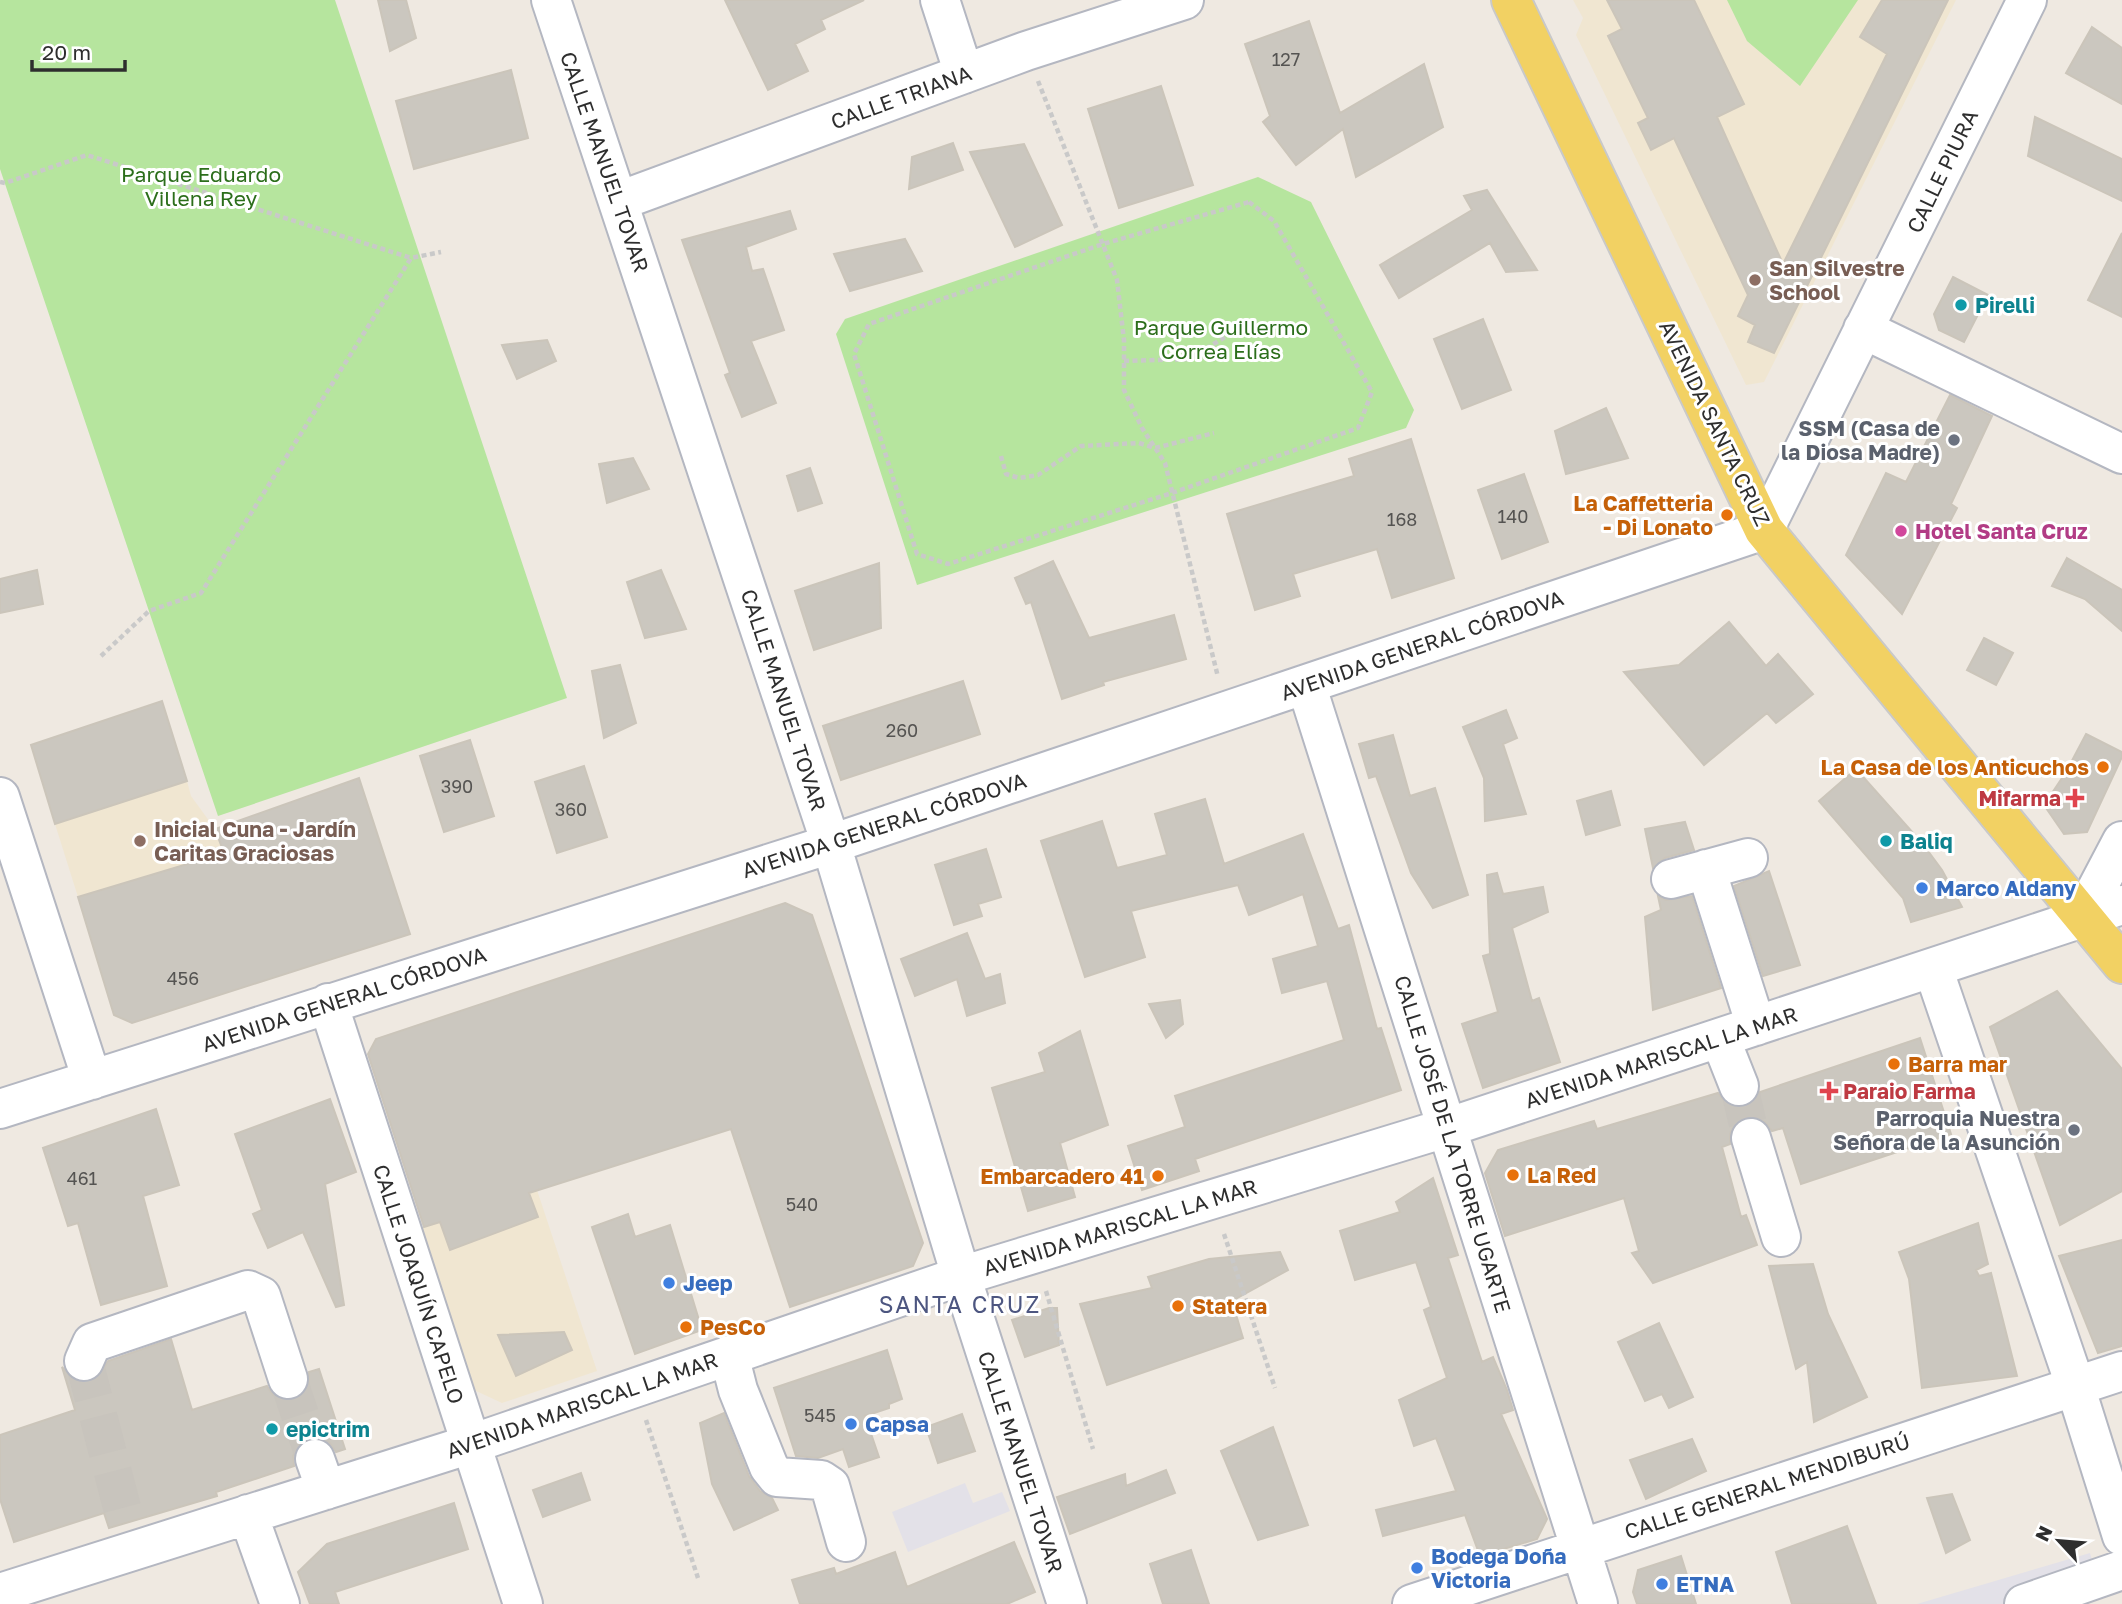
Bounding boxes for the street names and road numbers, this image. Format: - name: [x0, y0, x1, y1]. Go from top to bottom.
- street label: CALLE MANUEL TOVAR: [555, 48, 655, 276]
- street label: CALLE TRIANA: [827, 59, 975, 135]
- street label: CALLE PIURA: [1901, 105, 1983, 237]
- street label: AVENIDA SANTA CRUZ: [1654, 316, 1776, 530]
- street label: AVENIDA GENERAL CÓRDOVA: [1277, 584, 1567, 706]
- street label: CALLE MANUEL TOVAR: [736, 586, 832, 814]
- street label: AVENIDA GENERAL CÓRDOVA: [739, 767, 1029, 883]
- street label: AVENIDA GENERAL CÓRDOVA: [199, 941, 489, 1057]
- street label: CALLE JOSÉ DE LA TORRE UGARTE: [1389, 972, 1517, 1316]
- street label: AVENIDA MARISCAL LA MAR: [1521, 1001, 1801, 1113]
- street label: CALLE JOAQUÍN CAPELO: [368, 1161, 470, 1407]
- street label: AVENIDA MARISCAL LA MAR: [980, 1173, 1260, 1281]
- street label: AVENIDA MARISCAL LA MAR: [443, 1346, 721, 1464]
- street label: CALLE MANUEL TOVAR: [973, 1348, 1069, 1576]
- street label: CALLE GENERAL MENDIBURÚ: [1621, 1427, 1913, 1545]

